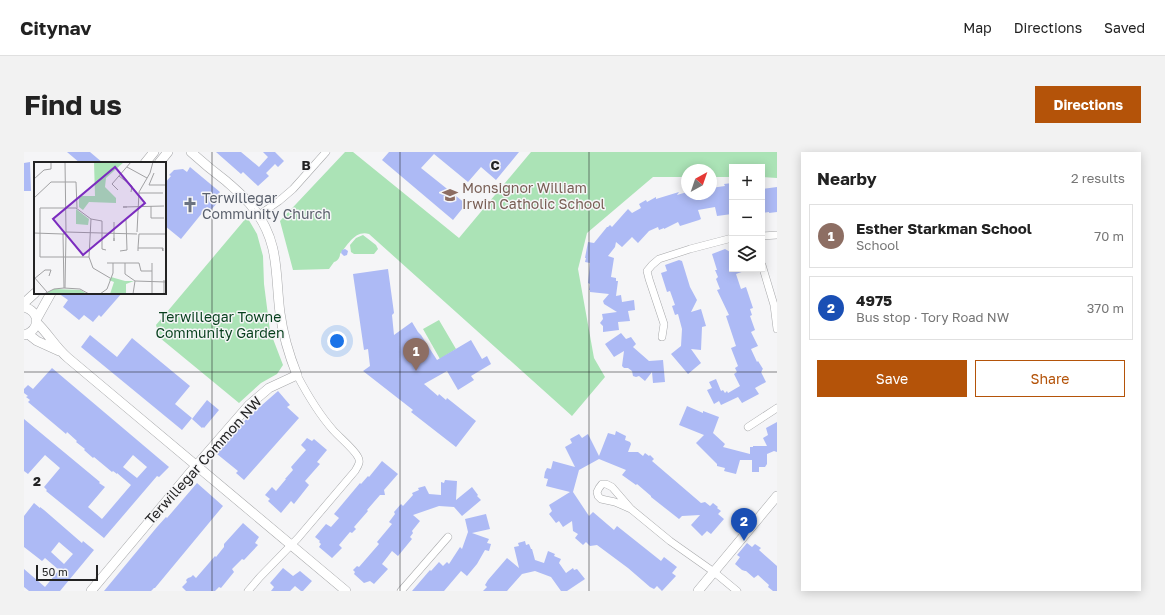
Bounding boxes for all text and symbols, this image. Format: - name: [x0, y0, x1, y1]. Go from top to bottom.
- text: Citynav: [20, 16, 92, 39]
- text: Map: [963, 19, 992, 36]
- text: Directions: [1014, 19, 1082, 36]
- text: Saved: [1104, 19, 1145, 36]
- button: Directions: [1035, 86, 1141, 123]
- text: Find us: [24, 88, 122, 121]
- text: B: [301, 157, 311, 173]
- text: C: [490, 157, 500, 173]
- inset map: [34, 162, 166, 294]
- north arrow: [681, 164, 717, 200]
- map controls: [729, 164, 765, 272]
- button: +: [729, 164, 765, 200]
- text: Nearby: [817, 168, 877, 189]
- text: 2 results: [1071, 170, 1125, 186]
- place label: Monsignor William Irwin Catholic School: [462, 179, 605, 212]
- school or university icon: Monsignor William Irwin Catholic School: [441, 186, 459, 204]
- place label: Terwillegar Community Church: [202, 189, 331, 222]
- church icon: Terwillegar Community Church: [181, 196, 199, 214]
- button: −: [729, 200, 765, 236]
- text: Esther Starkman School: [856, 219, 1032, 237]
- text: 1: [828, 228, 834, 244]
- text: 70 m: [1094, 228, 1124, 244]
- button: layers: [729, 236, 765, 272]
- text: School: [856, 237, 899, 253]
- text: 4975: [856, 291, 892, 309]
- text: 2: [827, 300, 835, 316]
- text: 370 m: [1087, 300, 1124, 316]
- park label: Terwillegar Towne Community Garden: [155, 308, 285, 341]
- text: Bus stop · Tory Road NW: [856, 309, 1009, 325]
- your location: [327, 331, 347, 351]
- pin: 1: [403, 338, 429, 371]
- button: Save: [817, 360, 967, 397]
- button: Share: [975, 360, 1125, 397]
- street label: Terwillegar Common NW: [141, 392, 265, 527]
- text: 2: [33, 473, 41, 489]
- pin: 2: [731, 508, 757, 541]
- scale bar: [36, 563, 98, 582]
- text: 50 m: [42, 565, 68, 578]

